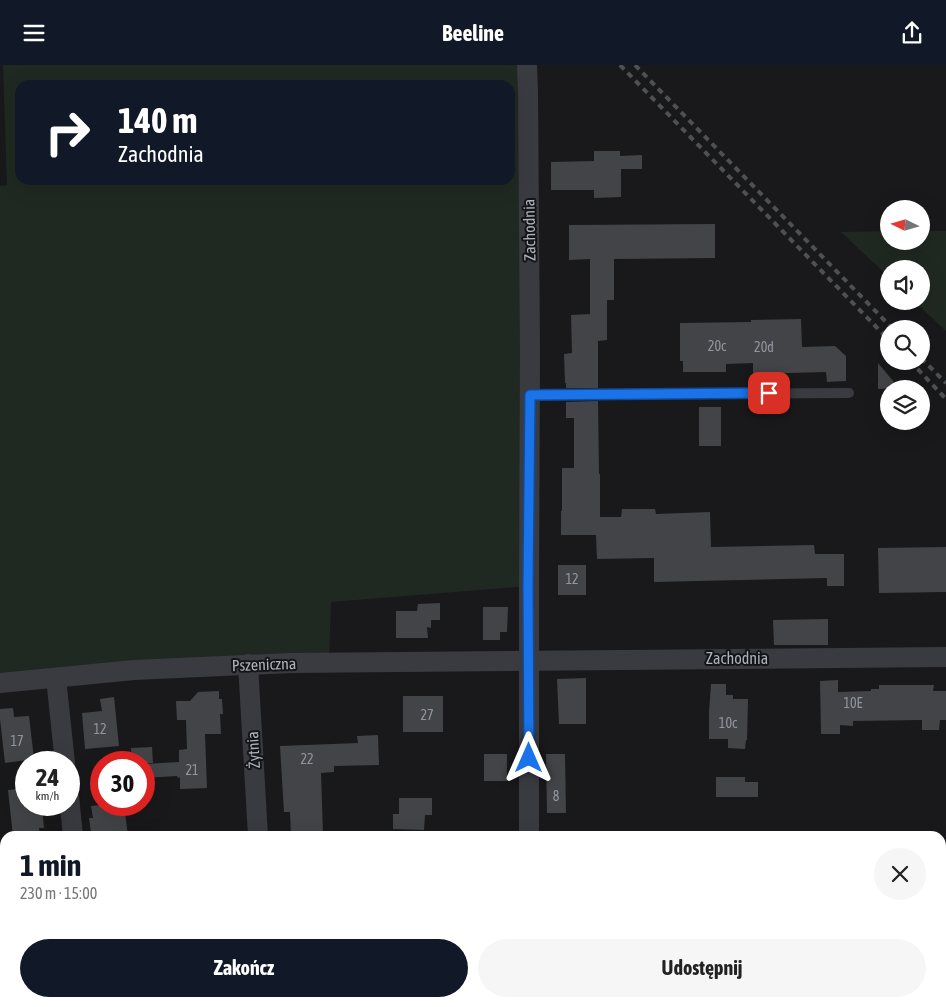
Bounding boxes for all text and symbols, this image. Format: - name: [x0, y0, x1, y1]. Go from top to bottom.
- icon: menu: [20, 19, 48, 47]
- icon: share: [898, 19, 926, 47]
- text: Beeline: [442, 20, 504, 46]
- icon: right: [35, 100, 100, 165]
- text: 140 m: [118, 100, 197, 140]
- text: Zachodnia: [118, 141, 204, 167]
- street label: Zachodnia: [519, 199, 539, 261]
- north arrow: [880, 200, 930, 250]
- map controls: [880, 200, 930, 430]
- button: sound: [880, 260, 930, 310]
- button: search: [880, 320, 930, 370]
- house number: 20c: [708, 338, 727, 354]
- house number: 20d: [754, 339, 774, 355]
- pin: [748, 372, 790, 414]
- icon: arrive: [755, 379, 783, 407]
- button: layers: [880, 380, 930, 430]
- house number: 12: [565, 571, 579, 587]
- street label: Zachodnia: [706, 649, 768, 667]
- street label: Pszeniczna: [231, 654, 297, 674]
- house number: 10E: [843, 695, 863, 711]
- house number: 27: [420, 707, 434, 723]
- house number: 10c: [719, 715, 738, 731]
- house number: 12: [93, 721, 107, 737]
- street label: Żytnia: [243, 731, 264, 769]
- position arrow: [502, 731, 554, 783]
- house number: 17: [10, 733, 24, 749]
- speed limit sign: 30: [90, 751, 155, 816]
- house number: 22: [300, 751, 314, 767]
- house number: 21: [185, 762, 199, 778]
- text: 24: [36, 763, 59, 791]
- house number: 8: [553, 788, 560, 804]
- text: km/h: [36, 789, 59, 803]
- text: 1 min: [20, 848, 81, 882]
- button: close: [874, 848, 926, 900]
- text: 230 m · 15:00: [20, 884, 97, 902]
- button: Zakończ: [20, 939, 468, 997]
- button: Udostępnij: [478, 939, 926, 997]

